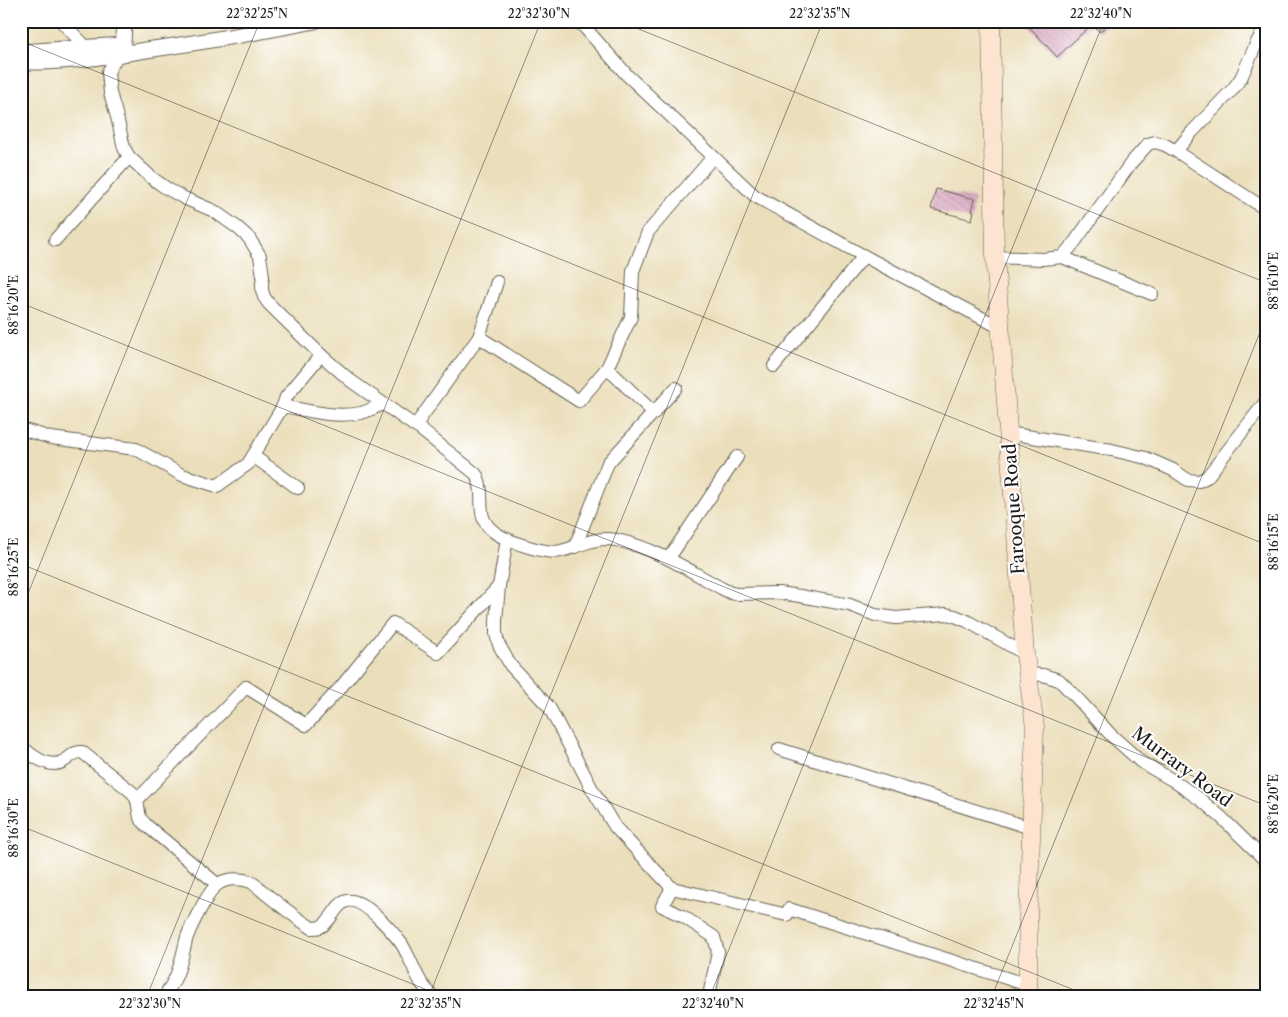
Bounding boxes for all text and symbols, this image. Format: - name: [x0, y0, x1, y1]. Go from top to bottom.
- text: 22°32'25"N: [226, 6, 288, 21]
- text: 22°32'30"N: [508, 6, 570, 21]
- text: 22°32'35"N: [789, 6, 851, 21]
- text: 22°32'40"N: [1070, 6, 1132, 21]
- text: 88°16'10"E: [1266, 252, 1281, 310]
- text: 88°16'20"E: [6, 275, 21, 335]
- street label: Farooque Road: [998, 443, 1030, 575]
- text: 88°16'15"E: [1266, 514, 1281, 570]
- text: 88°16'25"E: [6, 538, 21, 596]
- street label: Murrary Road: [1128, 722, 1237, 812]
- text: 88°16'20"E: [1266, 774, 1281, 834]
- text: 88°16'30"E: [6, 798, 21, 858]
- text: 22°32'30"N: [119, 996, 181, 1011]
- text: 22°32'35"N: [400, 996, 462, 1011]
- text: 22°32'40"N: [682, 996, 744, 1011]
- text: 22°32'45"N: [963, 996, 1025, 1011]

